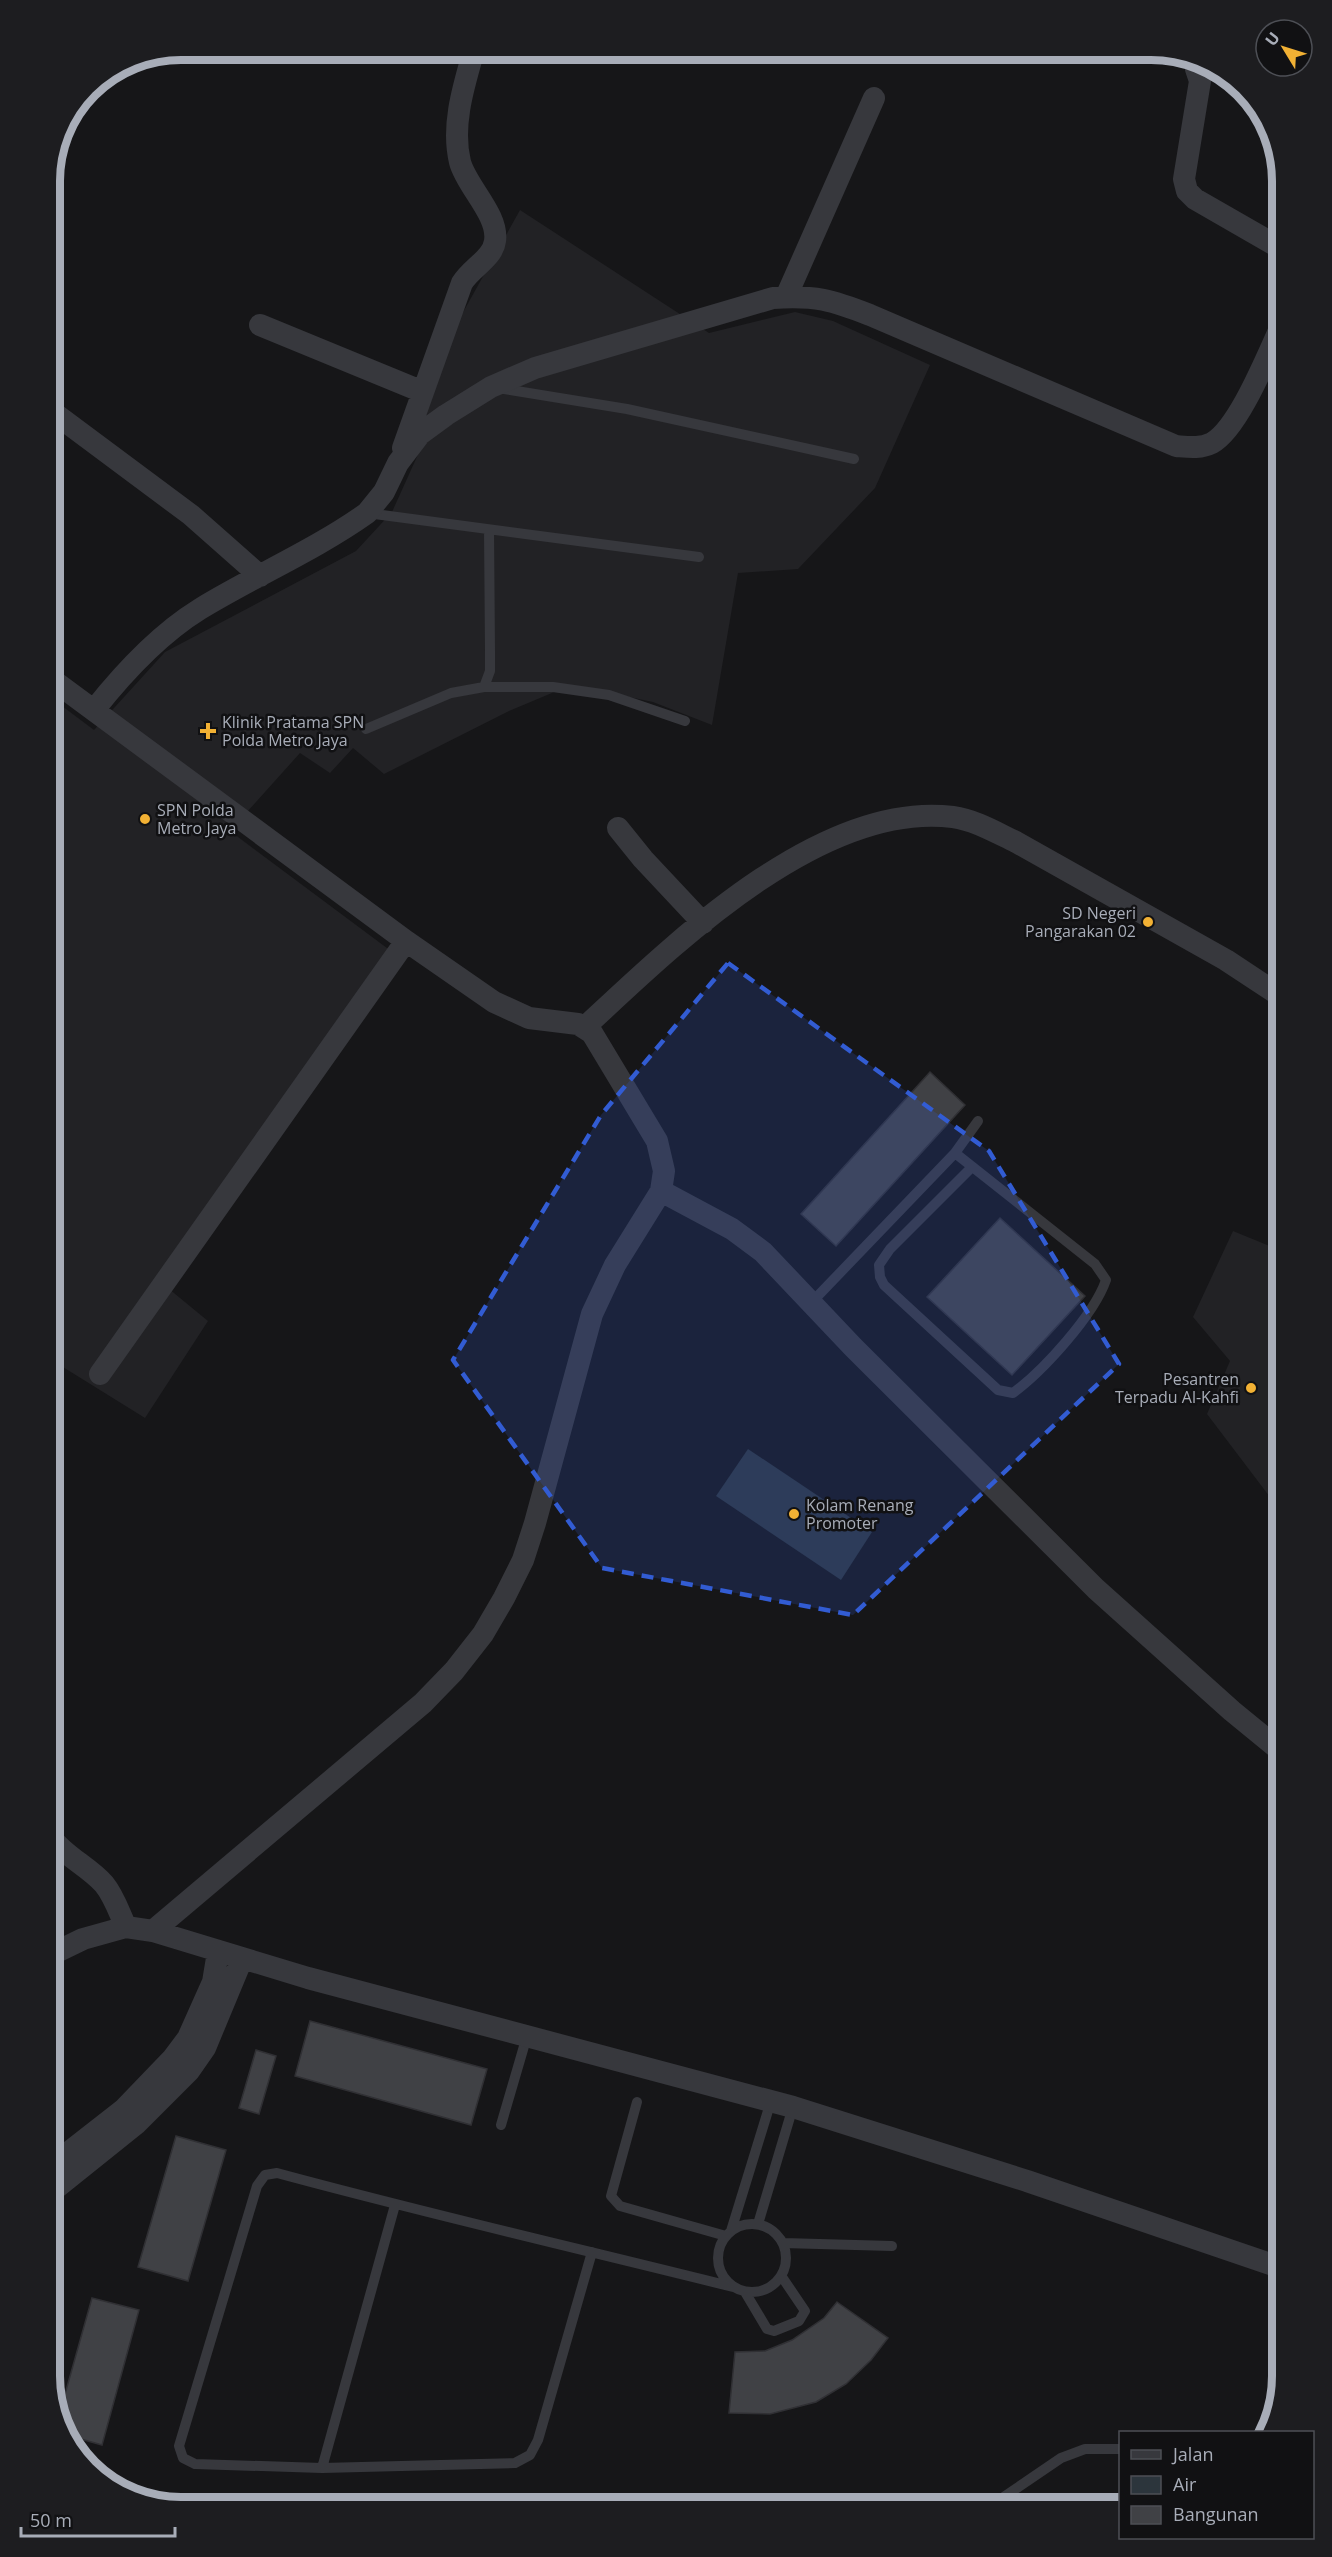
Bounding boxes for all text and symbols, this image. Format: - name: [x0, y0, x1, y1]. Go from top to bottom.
- north arrow: [1254, 18, 1314, 78]
- text: U: [1260, 27, 1285, 50]
- place label: Klinik Pratama SPN Polda Metro Jaya: [222, 711, 364, 751]
- marker: Klinik Pratama SPN Polda Metro Jaya: [199, 722, 217, 740]
- place label: SPN Polda Metro Jaya: [157, 799, 237, 839]
- marker: SPN Polda Metro Jaya: [138, 812, 152, 826]
- place label: SD Negeri Pangarakan 02: [1025, 902, 1136, 942]
- marker: SD Negeri Pangarakan 02: [1141, 915, 1155, 929]
- place label: Pesantren Terpadu Al-Kahfi: [1115, 1368, 1239, 1408]
- marker: Pesantren Terpadu Al-Kahfi: [1244, 1381, 1258, 1395]
- place label: Kolam Renang Promoter: [806, 1494, 914, 1534]
- marker: Kolam Renang Promoter: [787, 1507, 801, 1521]
- legend: [1119, 2431, 1314, 2539]
- text: Jalan: [1171, 2442, 1213, 2466]
- text: Air: [1173, 2472, 1197, 2496]
- scale bar: [21, 2500, 176, 2538]
- text: Bangunan: [1173, 2502, 1259, 2526]
- text: 50 m: [30, 2508, 72, 2532]

